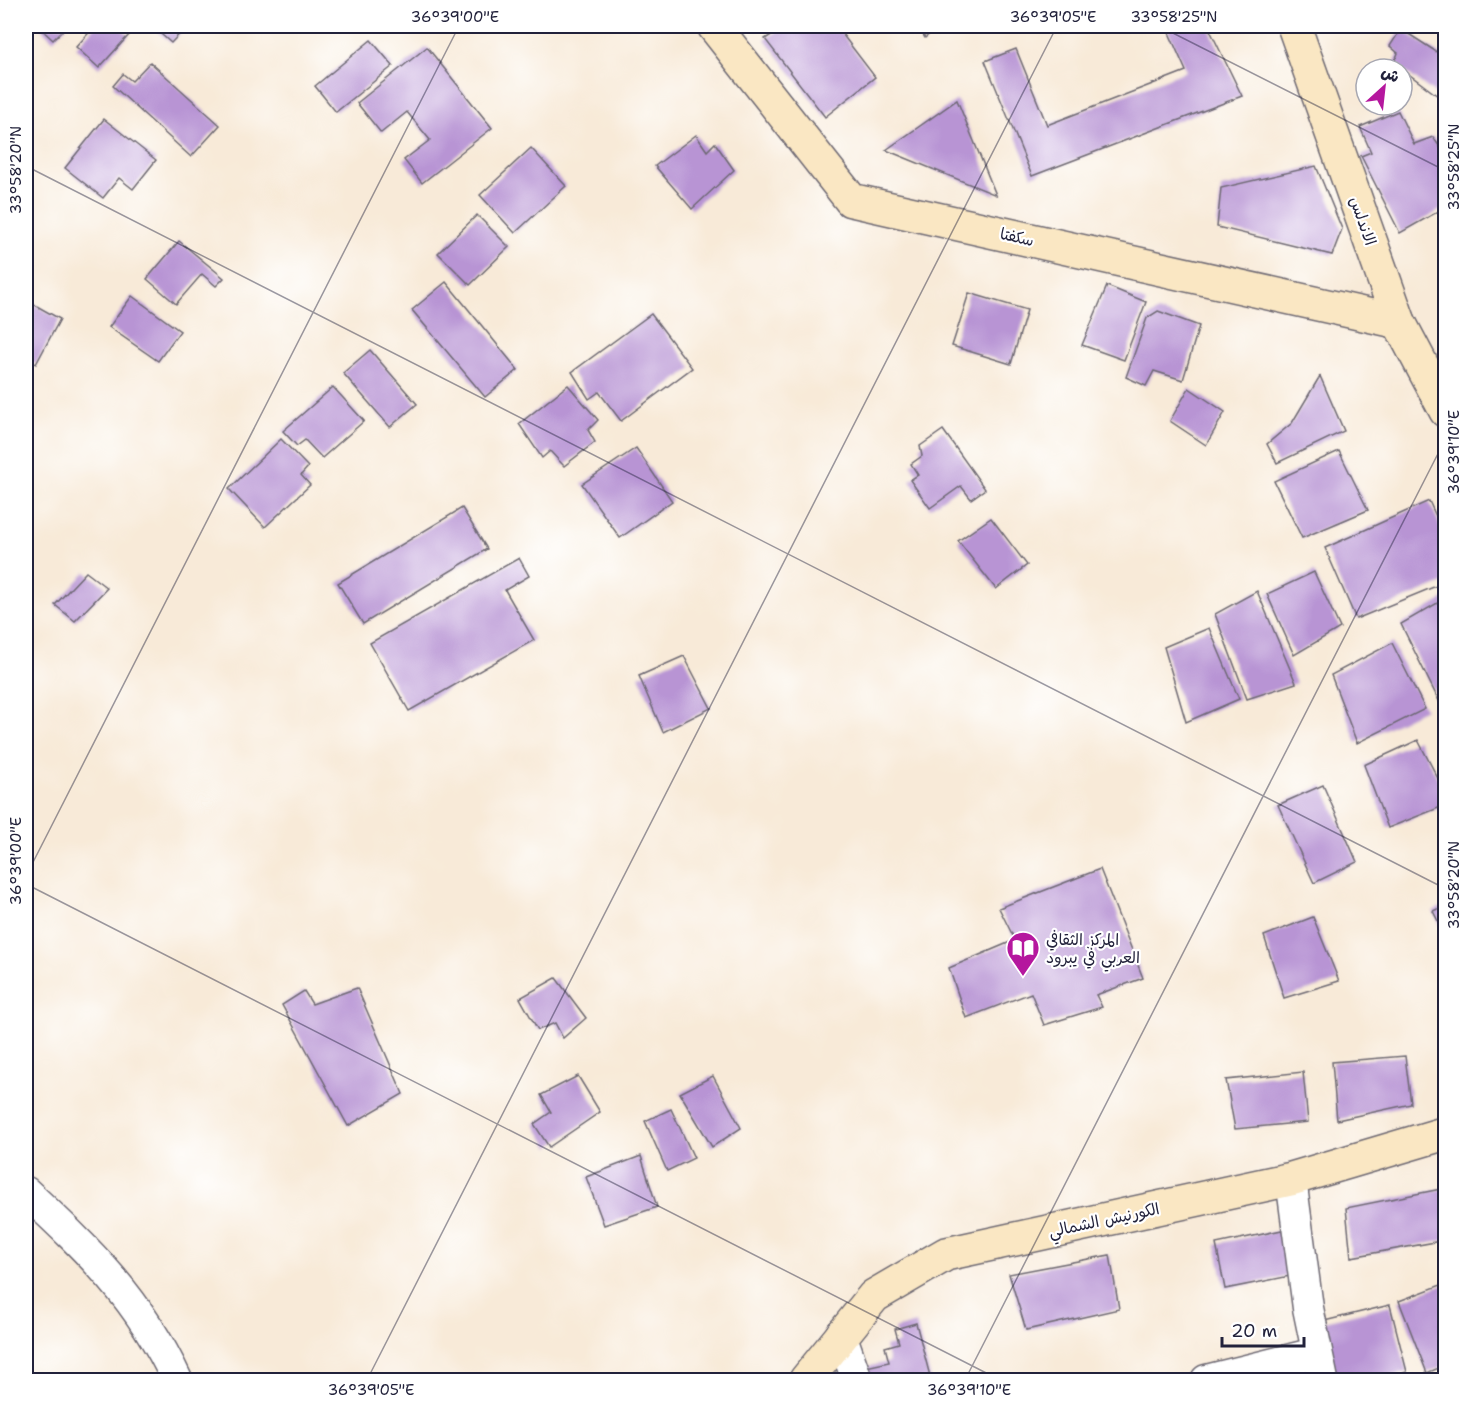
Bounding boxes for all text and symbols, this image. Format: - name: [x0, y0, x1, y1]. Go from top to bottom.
- text: 36°39'00"E: [411, 7, 499, 27]
- text: 36°39'05"E: [1010, 7, 1096, 27]
- text: 33°58'25"N: [1130, 7, 1218, 27]
- north arrow: [1354, 57, 1414, 117]
- text: ش: [1378, 61, 1403, 87]
- text: 33°58'25"N: [1444, 123, 1464, 211]
- text: 33°58'20"N: [6, 126, 26, 214]
- street label: الاندلس: [1345, 194, 1381, 248]
- street label: سكفتا: [998, 223, 1036, 251]
- text: 36°39'10"E: [1444, 410, 1464, 494]
- text: 36°39'00"E: [6, 817, 26, 905]
- text: 33°58'20"N: [1444, 841, 1464, 929]
- place label: المركز الثقافي العربي في يبرود: [1046, 929, 1140, 972]
- library icon: المركز الثقافي العربي في يبرود: [1005, 930, 1041, 977]
- street label: الكورنيش الشمالي: [1047, 1198, 1162, 1246]
- scale bar: [1222, 1310, 1304, 1348]
- text: 20 m: [1231, 1319, 1277, 1343]
- text: 36°39'05"E: [328, 1380, 414, 1400]
- text: 36°39'10"E: [927, 1380, 1011, 1400]

